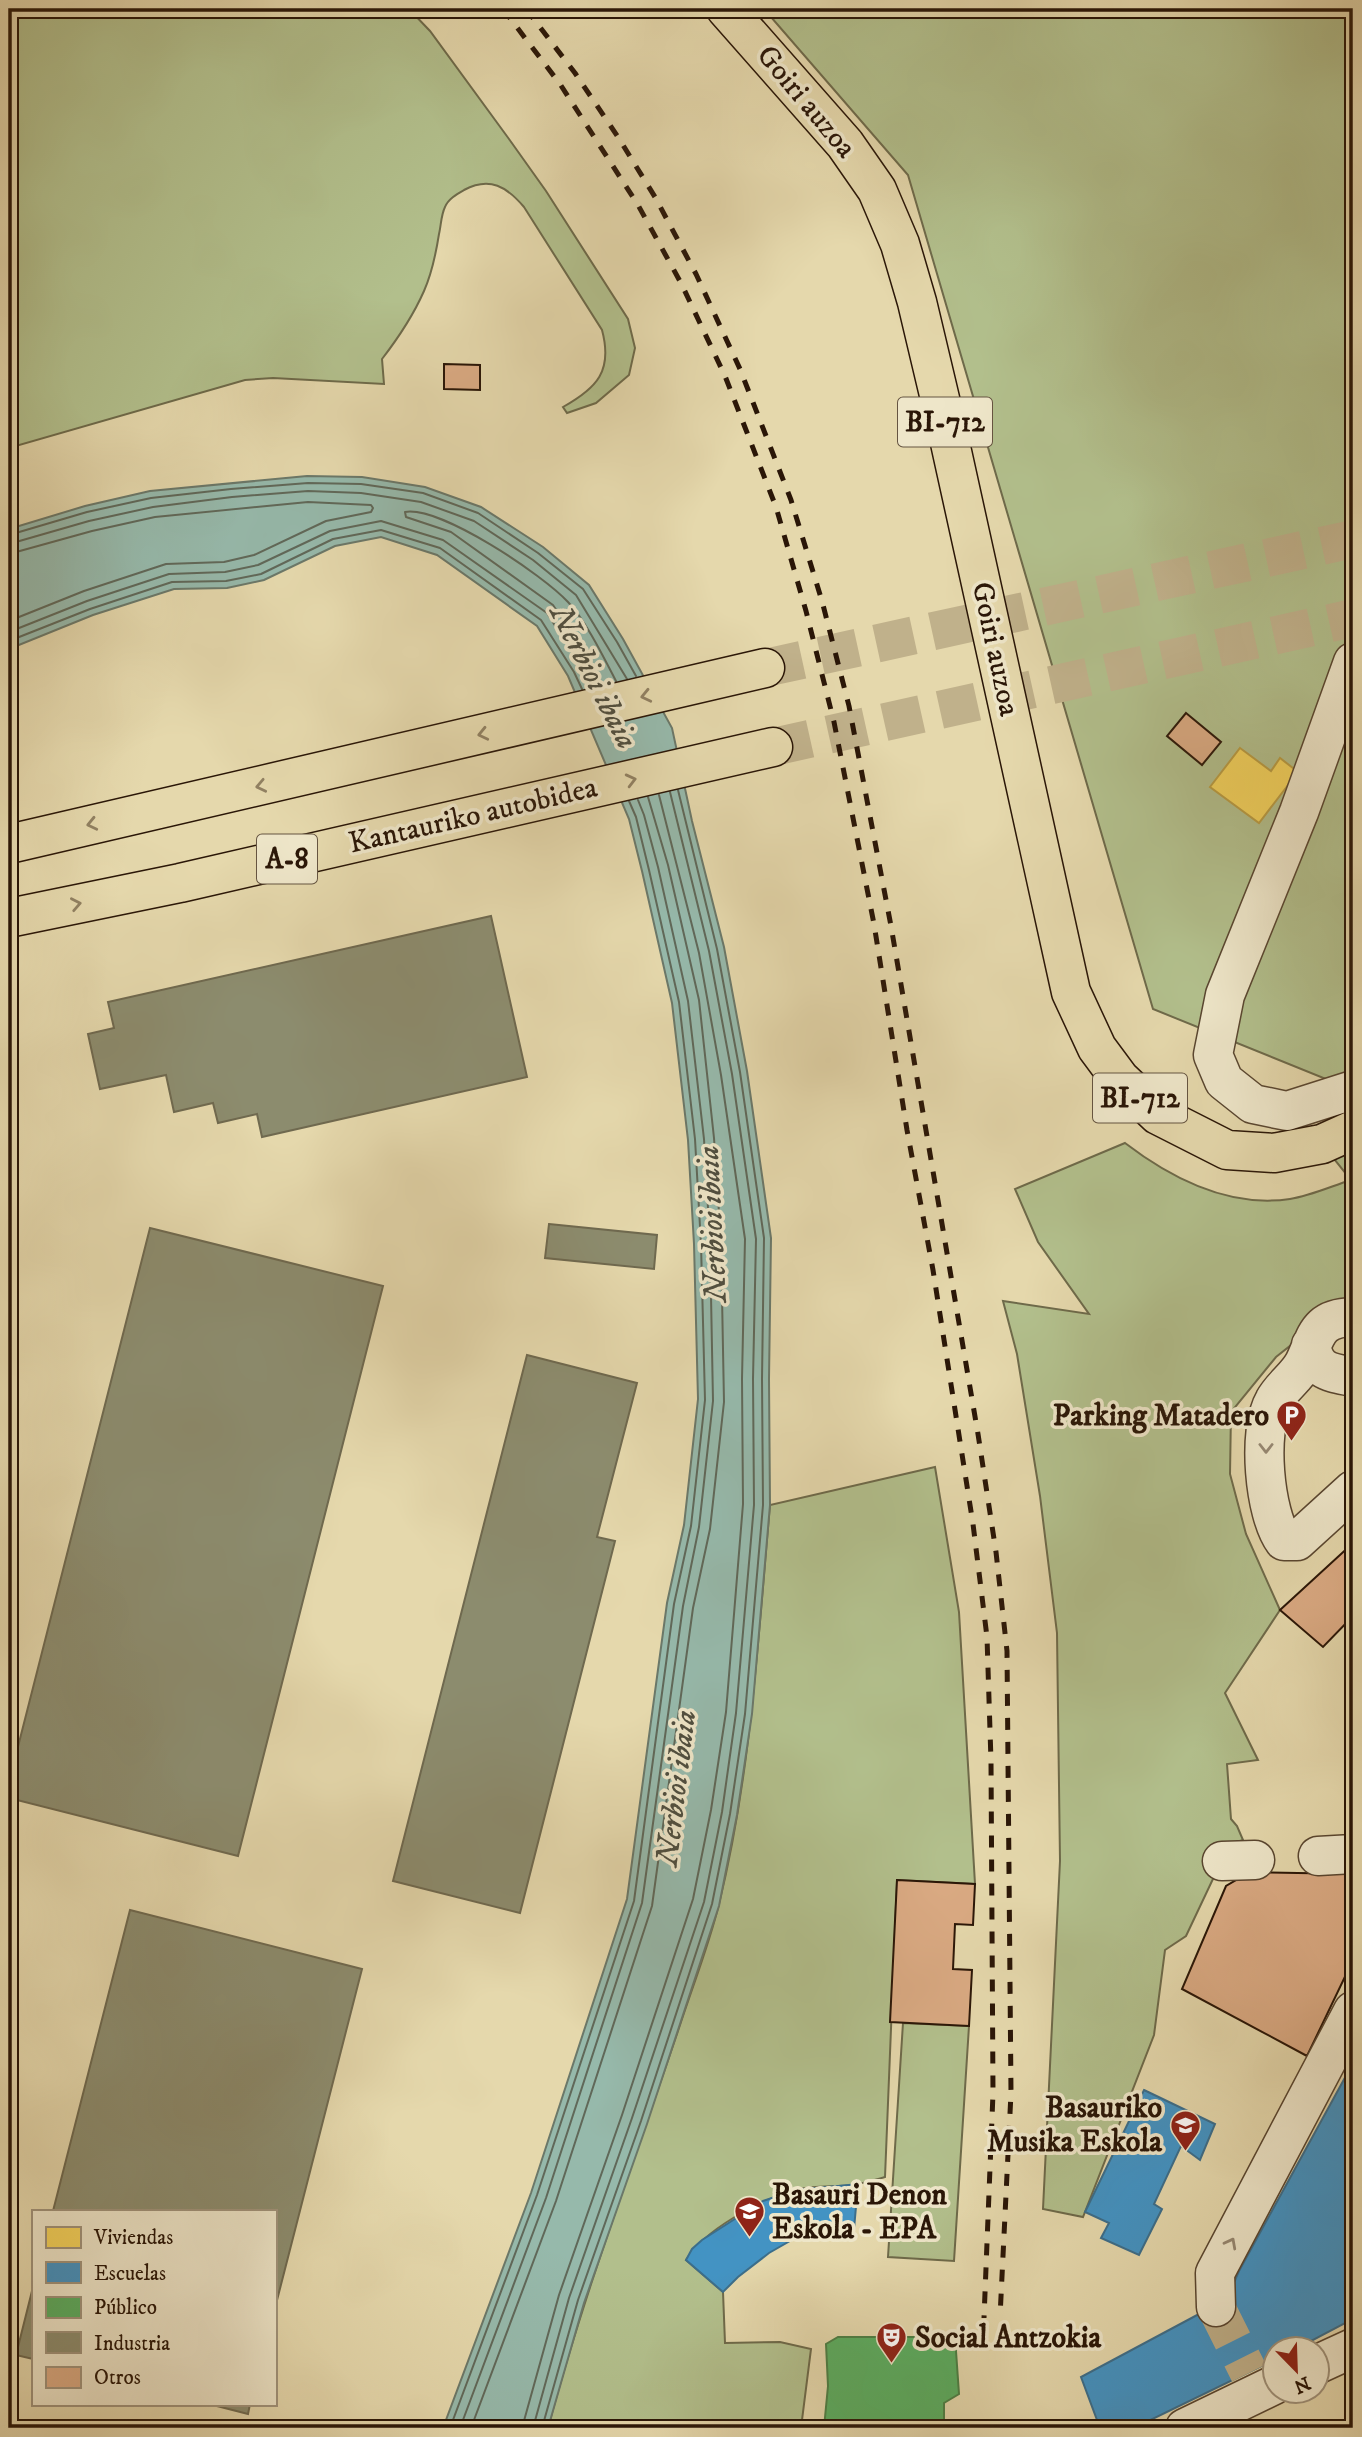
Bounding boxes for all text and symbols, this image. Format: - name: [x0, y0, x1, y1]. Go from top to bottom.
- street label: Goiri auzoa: [748, 38, 864, 166]
- road number: BI-712: [898, 398, 992, 446]
- street label: Goiri auzoa: [963, 579, 1027, 720]
- water label: Nerbioi ibaia: [539, 596, 646, 756]
- one-way arrow: [640, 687, 652, 702]
- one-way arrow: [477, 726, 489, 741]
- street label: Kantauriko autobidea: [345, 769, 601, 863]
- one-way arrow: [625, 774, 637, 788]
- one-way arrow: [255, 778, 267, 793]
- one-way arrow: [86, 815, 98, 830]
- road number: A-8: [257, 834, 317, 884]
- one-way arrow: [70, 898, 82, 913]
- road number: BI-712: [1093, 1074, 1187, 1122]
- water label: Nerbioi ibaia: [689, 1145, 737, 1305]
- place label: Parking Matadero: [1053, 1398, 1269, 1435]
- parking icon: Parking Matadero: [1275, 1399, 1309, 1443]
- one-way arrow: [1258, 1443, 1273, 1454]
- water label: Nerbioi ibaia: [647, 1708, 706, 1870]
- place label: Basauriko Musika Eskola: [987, 2090, 1163, 2161]
- school or university icon: Basauriko Musika Eskola: [1168, 2108, 1202, 2152]
- place label: Basauri Denon Eskola - EPA: [772, 2177, 947, 2248]
- school or university icon: Basauri Denon Eskola - EPA: [732, 2195, 766, 2239]
- legend: [32, 2210, 276, 2406]
- text: Viviendas: [93, 2225, 173, 2251]
- one-way arrow: [1223, 2238, 1237, 2250]
- text: Escuelas: [94, 2261, 166, 2287]
- text: Público: [94, 2295, 157, 2321]
- place label: Social Antzokia: [915, 2320, 1102, 2357]
- theatre icon: Social Antzokia: [875, 2321, 909, 2365]
- text: Industria: [94, 2331, 170, 2357]
- north arrow: [1260, 2336, 1330, 2406]
- text: Otros: [94, 2365, 141, 2391]
- text: N: [1290, 2371, 1314, 2398]

